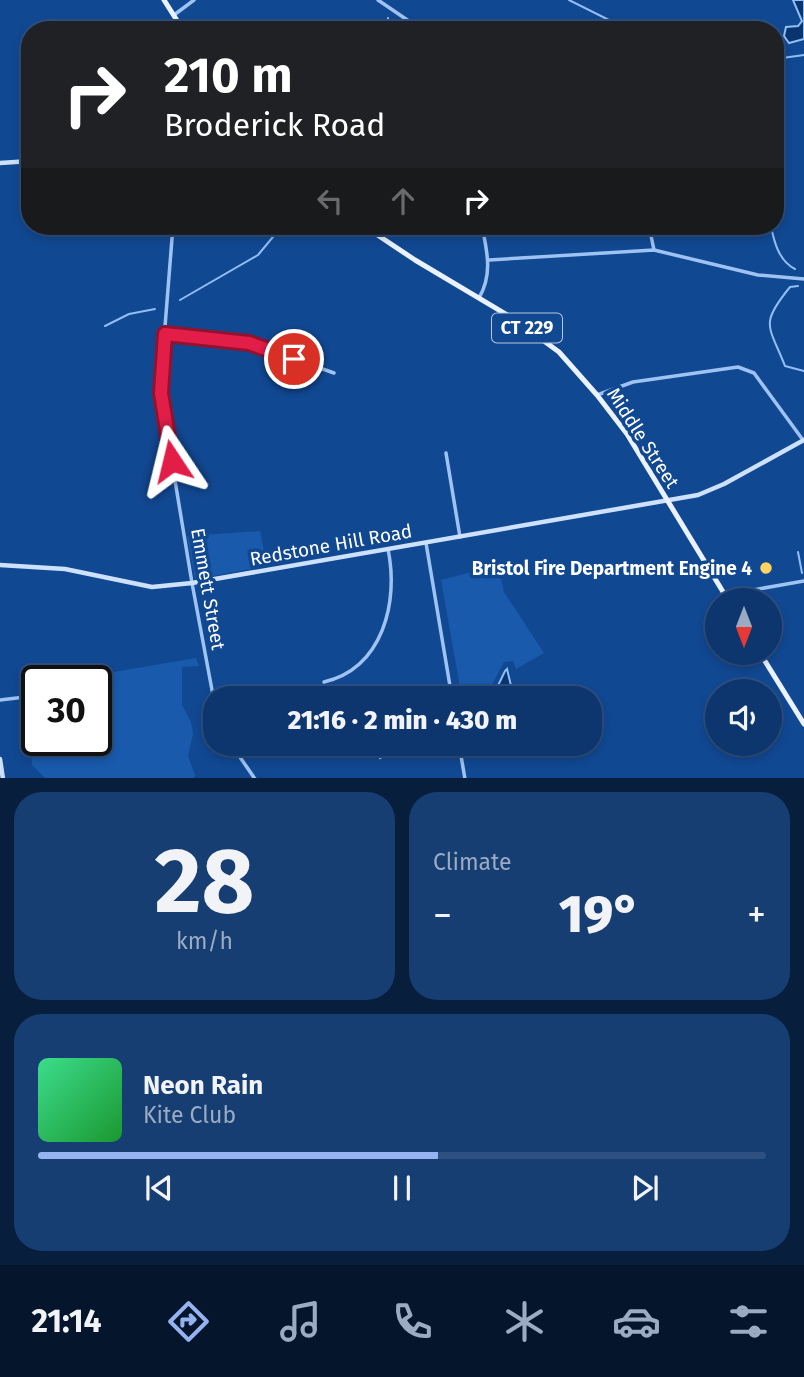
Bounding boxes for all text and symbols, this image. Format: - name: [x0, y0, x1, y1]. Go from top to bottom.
- text: 210 m: [164, 46, 293, 105]
- icon: right: [49, 49, 140, 140]
- text: Broderick Road: [164, 106, 385, 144]
- icon: left: [311, 182, 349, 220]
- icon: ahead: [384, 182, 422, 220]
- icon: right: [457, 182, 495, 220]
- road number: CT 229: [492, 314, 562, 342]
- pin: [264, 329, 324, 389]
- icon: arrive: [275, 340, 313, 378]
- street label: Middle Street: [602, 383, 684, 493]
- position arrow: [135, 424, 209, 498]
- street label: Redstone Hill Road: [248, 519, 414, 571]
- street label: Emmett Street: [186, 526, 230, 652]
- place label: Bristol Fire Department Engine 4: [472, 557, 752, 580]
- marker: Bristol Fire Department Engine 4: [758, 560, 774, 576]
- north arrow: [705, 588, 782, 665]
- map controls: [705, 588, 782, 756]
- speed limit sign: 30: [21, 665, 112, 756]
- button: sound: [705, 679, 782, 756]
- text: 21:16 · 2 min · 430 m: [288, 705, 517, 736]
- text: 28: [155, 827, 254, 936]
- text: Climate: [433, 848, 512, 876]
- text: 19°: [559, 883, 640, 946]
- text: −: [433, 892, 452, 938]
- text: +: [747, 892, 766, 938]
- text: km/h: [176, 927, 233, 955]
- text: Neon Rain: [143, 1070, 263, 1101]
- text: Kite Club: [143, 1101, 236, 1129]
- icon: previous: [140, 1169, 178, 1207]
- icon: pause: [383, 1169, 421, 1207]
- icon: next: [626, 1169, 664, 1207]
- icon: directions: [164, 1297, 213, 1346]
- icon: music: [276, 1297, 325, 1346]
- icon: phone: [388, 1297, 437, 1346]
- icon: climate: [500, 1297, 549, 1346]
- icon: car: [612, 1297, 661, 1346]
- icon: filters: [724, 1297, 773, 1346]
- text: 21:14: [31, 1302, 102, 1340]

